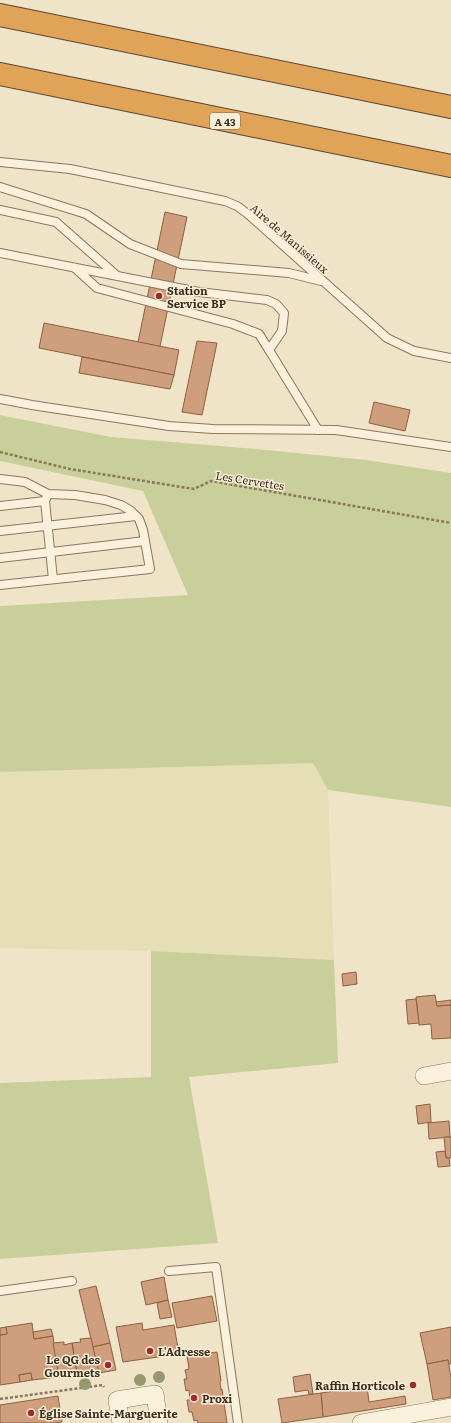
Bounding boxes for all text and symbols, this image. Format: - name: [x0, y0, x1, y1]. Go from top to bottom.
- road number: A 43: [210, 113, 240, 129]
- street label: Aire de Manissieux: [247, 199, 333, 277]
- place label: Station Service BP: [167, 282, 226, 311]
- marker: Station Service BP: [154, 291, 164, 301]
- street label: Les Cervettes: [215, 467, 286, 493]
- place label: L'Adresse: [158, 1343, 210, 1359]
- marker: L'Adresse: [145, 1346, 155, 1356]
- place label: Le QG des Gourmets: [44, 1351, 101, 1380]
- marker: Le QG des Gourmets: [103, 1360, 113, 1370]
- place label: Raffin Horticole: [315, 1377, 405, 1393]
- marker: Raffin Horticole: [408, 1380, 418, 1390]
- place label: Proxi: [202, 1390, 232, 1406]
- marker: Proxi: [189, 1393, 199, 1403]
- place label: Église Sainte-Marguerite: [39, 1405, 178, 1421]
- marker: Église Sainte-Marguerite: [26, 1408, 36, 1418]

